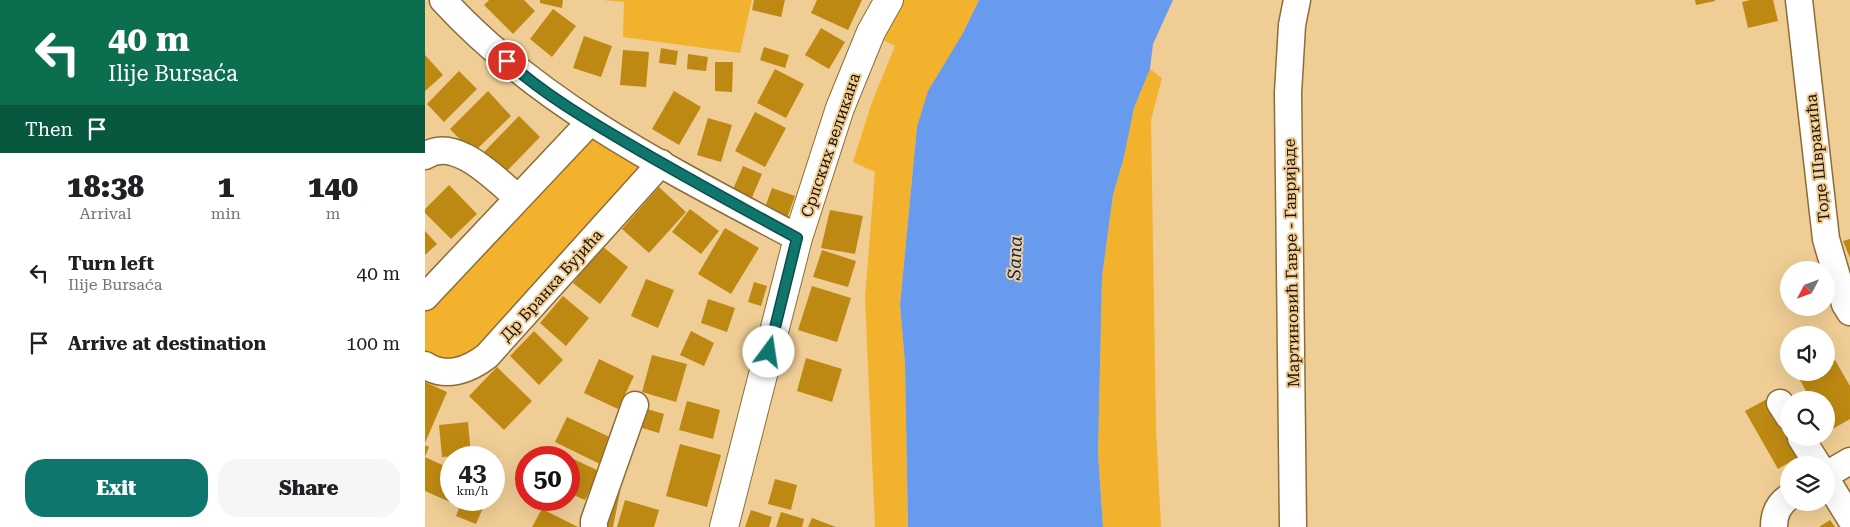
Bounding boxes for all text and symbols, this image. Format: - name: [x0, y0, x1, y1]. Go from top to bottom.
- text: 40 m: [108, 19, 190, 60]
- icon: left: [25, 20, 90, 85]
- pin: [486, 40, 528, 82]
- icon: arrive: [493, 47, 521, 75]
- text: Ilije Bursaća: [108, 61, 238, 86]
- street label: Српских великана: [797, 70, 864, 220]
- street label: Тоде Швракића: [1801, 93, 1834, 223]
- icon: arrive: [83, 115, 111, 143]
- text: Then: [25, 118, 73, 141]
- street label: Мартиновић Гавре - Гавријаде: [1280, 138, 1303, 388]
- text: 18:38: [67, 169, 144, 204]
- text: 1: [217, 169, 234, 204]
- text: 140: [308, 169, 358, 204]
- text: Arrival: [79, 204, 131, 223]
- text: min: [211, 204, 241, 223]
- text: m: [326, 204, 340, 223]
- street label: Др Бранка Бујића: [496, 225, 607, 345]
- water label: Sana: [1003, 236, 1026, 281]
- text: Turn left: [68, 252, 154, 275]
- icon: left: [25, 259, 53, 287]
- north arrow: [1780, 261, 1835, 316]
- map controls: [1780, 261, 1835, 511]
- text: 40 m: [357, 262, 400, 285]
- text: Ilije Bursaća: [68, 275, 162, 294]
- position arrow: [742, 325, 794, 377]
- button: sound: [1780, 326, 1835, 381]
- icon: arrive: [25, 329, 53, 357]
- text: Arrive at destination: [68, 332, 266, 355]
- text: 100 m: [346, 332, 400, 355]
- button: search: [1780, 391, 1835, 446]
- speed limit sign: 50: [515, 446, 580, 511]
- button: layers: [1780, 456, 1835, 511]
- text: 43: [458, 458, 487, 487]
- button: Exit: [25, 459, 208, 517]
- button: Share: [218, 459, 400, 517]
- text: km/h: [456, 484, 489, 498]

